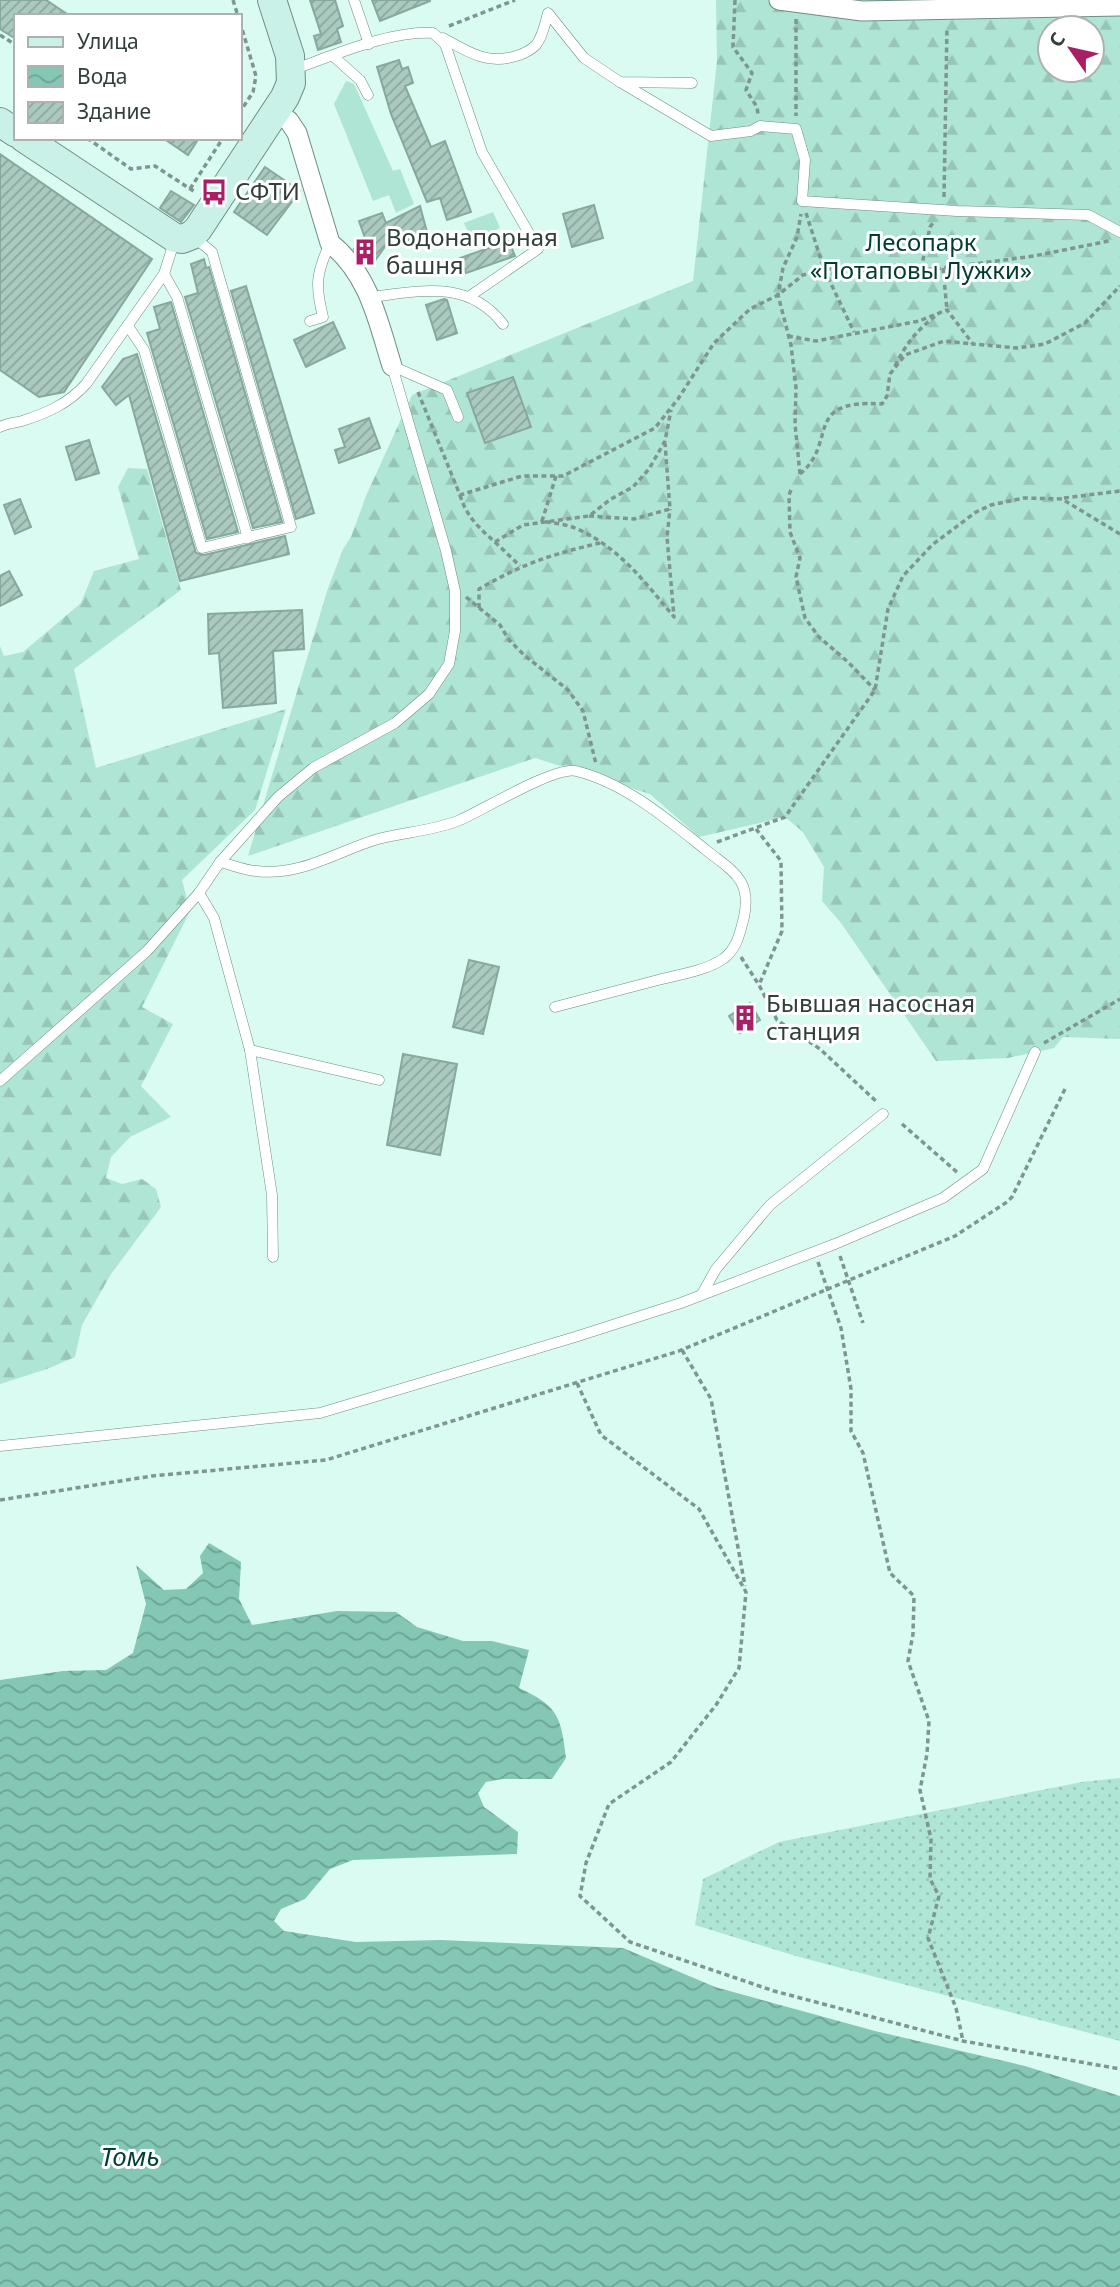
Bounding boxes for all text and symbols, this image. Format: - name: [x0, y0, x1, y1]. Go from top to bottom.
- legend: [14, 14, 242, 140]
- north arrow: [1036, 14, 1106, 84]
- text: Улица: [77, 27, 139, 55]
- text: С: [1043, 27, 1071, 52]
- text: Вода: [77, 62, 127, 90]
- text: Здание: [77, 97, 151, 125]
- place label: СФТИ: [235, 174, 300, 207]
- bus stop icon: СФТИ: [199, 177, 229, 207]
- place label: Водонапорная башня: [386, 220, 558, 281]
- park label: Лесопарк «Потаповы Лужки»: [810, 225, 1032, 286]
- building icon: Водонапорная башня: [350, 237, 380, 267]
- place label: Бывшая насосная станция: [766, 986, 975, 1047]
- building icon: Бывшая насосная станция: [730, 1003, 760, 1033]
- water label: Томь: [100, 2138, 160, 2174]

